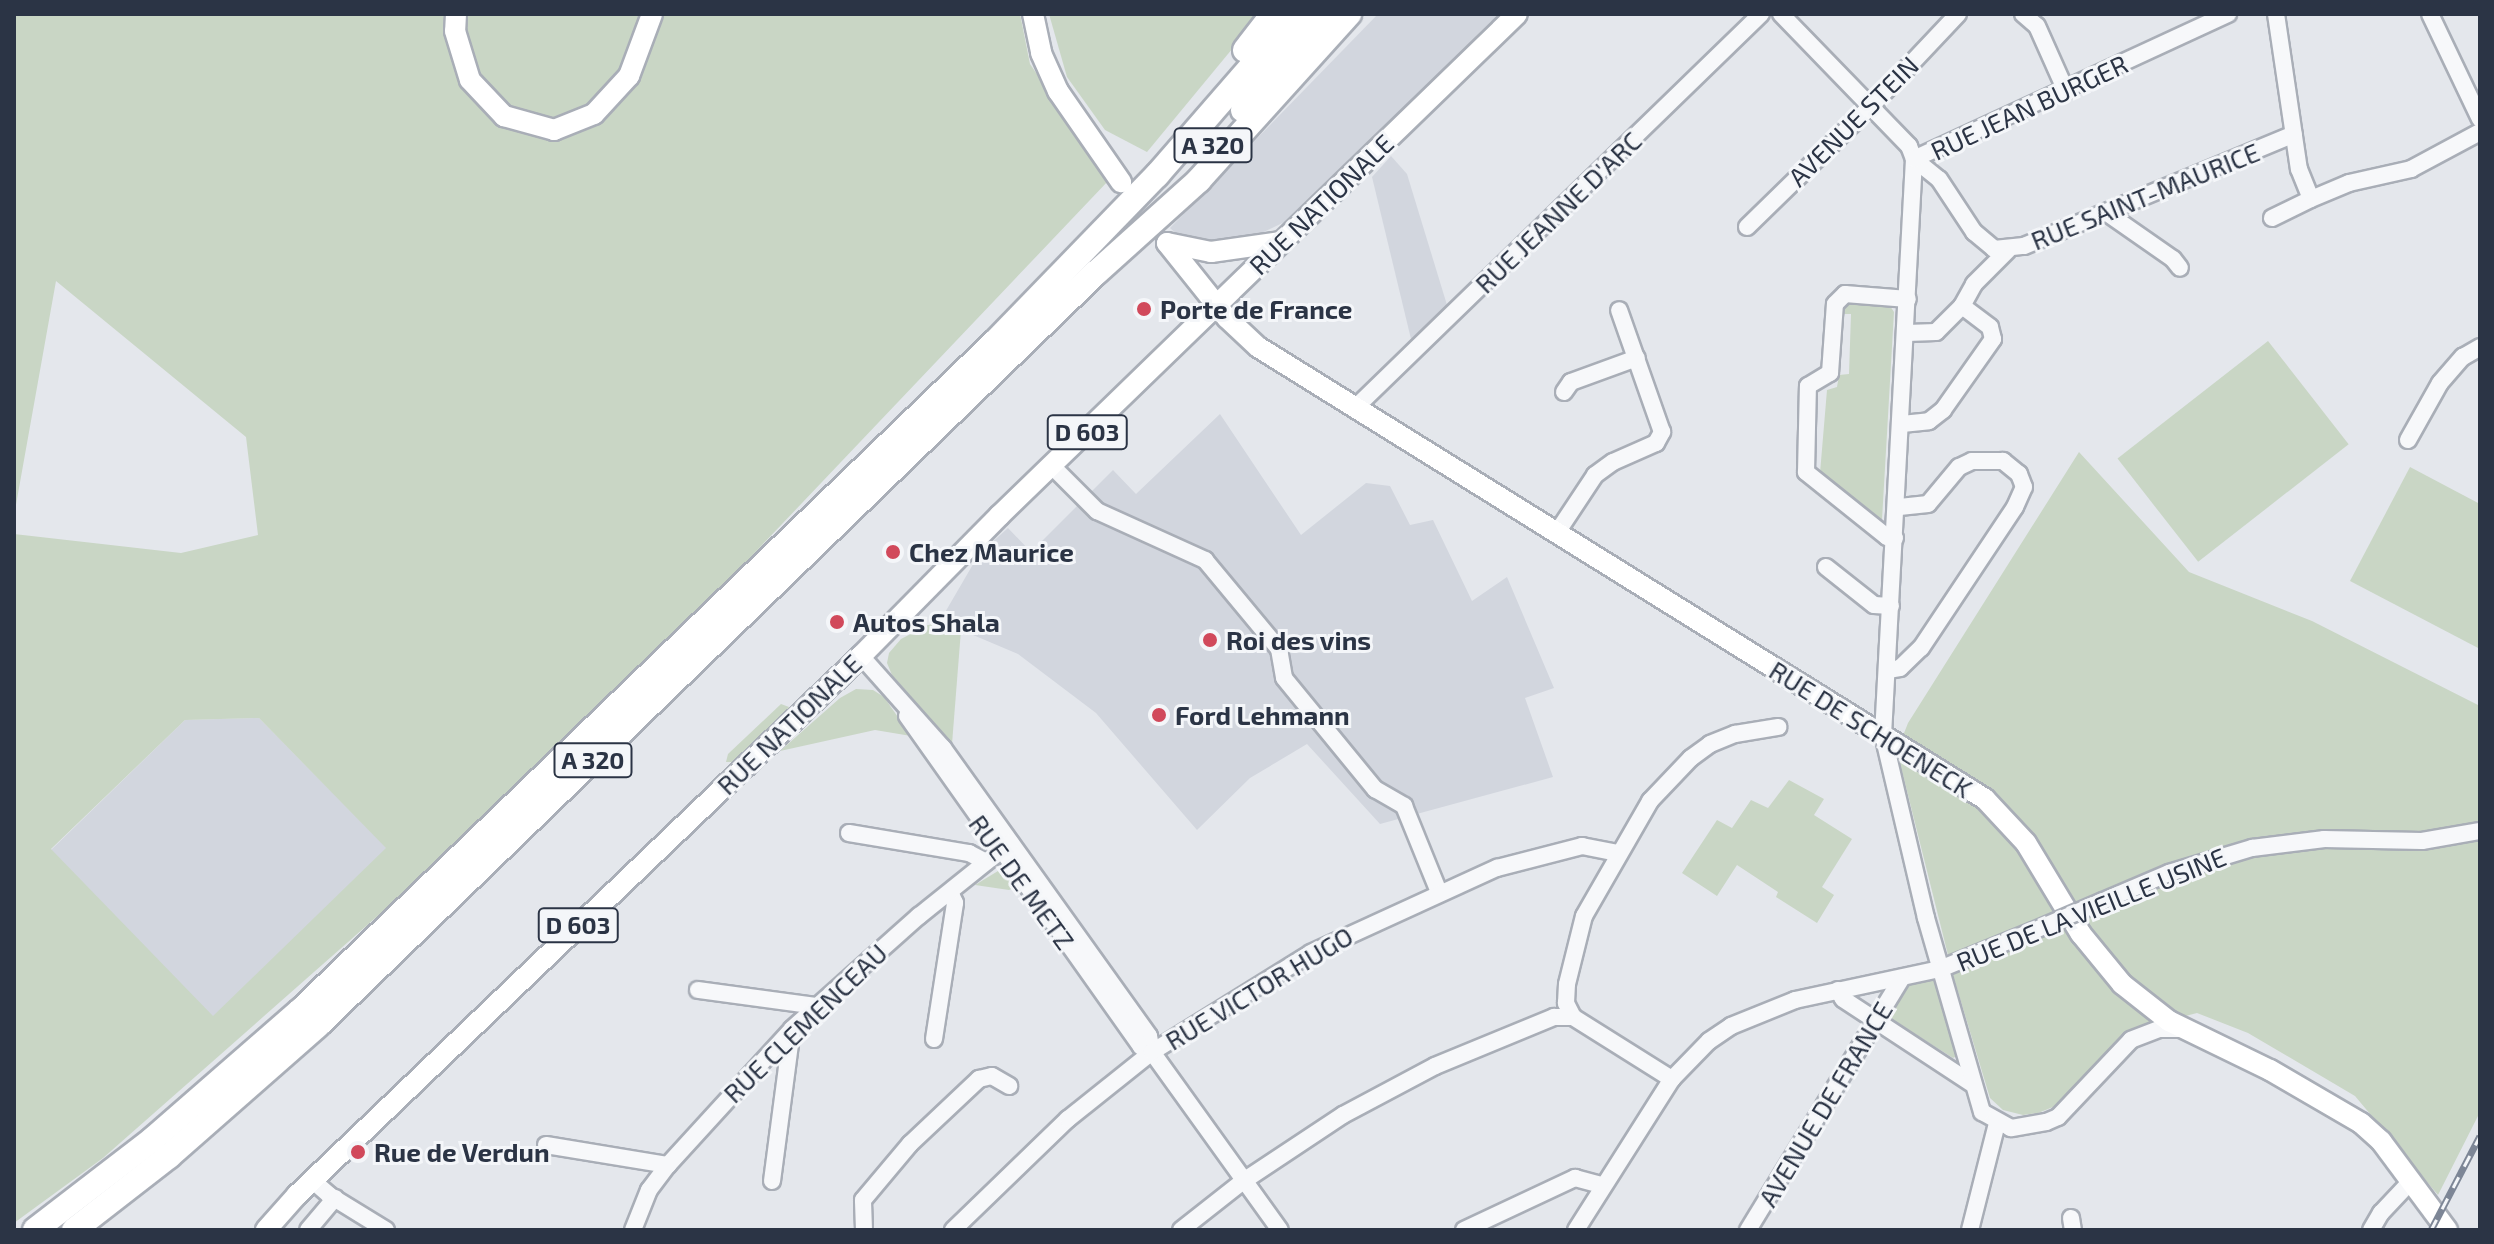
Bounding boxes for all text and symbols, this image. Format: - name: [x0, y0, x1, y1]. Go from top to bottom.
- street label: RUE JEAN BURGER: [1925, 48, 2133, 166]
- street label: AVENUE STEIN: [1781, 49, 1925, 193]
- road number: A 320: [1173, 125, 1253, 165]
- street label: RUE JEANNE D'ARC: [1468, 125, 1648, 299]
- street label: RUE NATIONALE: [1242, 127, 1400, 281]
- street label: RUE SAINT-MAURICE: [2026, 136, 2264, 256]
- place label: Porte de France: [1160, 293, 1352, 325]
- marker: Porte de France: [1135, 300, 1153, 318]
- road number: D 603: [1045, 412, 1129, 452]
- place label: Chez Maurice: [909, 536, 1074, 568]
- marker: Chez Maurice: [884, 543, 902, 561]
- place label: Autos Shala: [853, 606, 1000, 638]
- marker: Autos Shala: [828, 613, 846, 631]
- place label: Roi des vins: [1226, 624, 1372, 656]
- marker: Roi des vins: [1201, 631, 1219, 649]
- street label: RUE NATIONALE: [710, 647, 868, 801]
- street label: RUE DE SCHOENECK: [1764, 654, 1978, 804]
- place label: Ford Lehmann: [1175, 699, 1350, 731]
- marker: Ford Lehmann: [1150, 706, 1168, 724]
- road number: A 320: [553, 740, 633, 780]
- street label: RUE DE METZ: [963, 809, 1081, 955]
- street label: RUE DE LA VIEILLE USINE: [1951, 840, 2231, 978]
- road number: D 603: [536, 905, 620, 945]
- street label: RUE VICTOR HUGO: [1159, 920, 1359, 1056]
- street label: RUE CLEMENCEAU: [717, 937, 893, 1109]
- street label: AVENUE DE FRANCE: [1752, 996, 1898, 1212]
- place label: Rue de Verdun: [374, 1136, 550, 1168]
- marker: Rue de Verdun: [349, 1143, 367, 1161]

